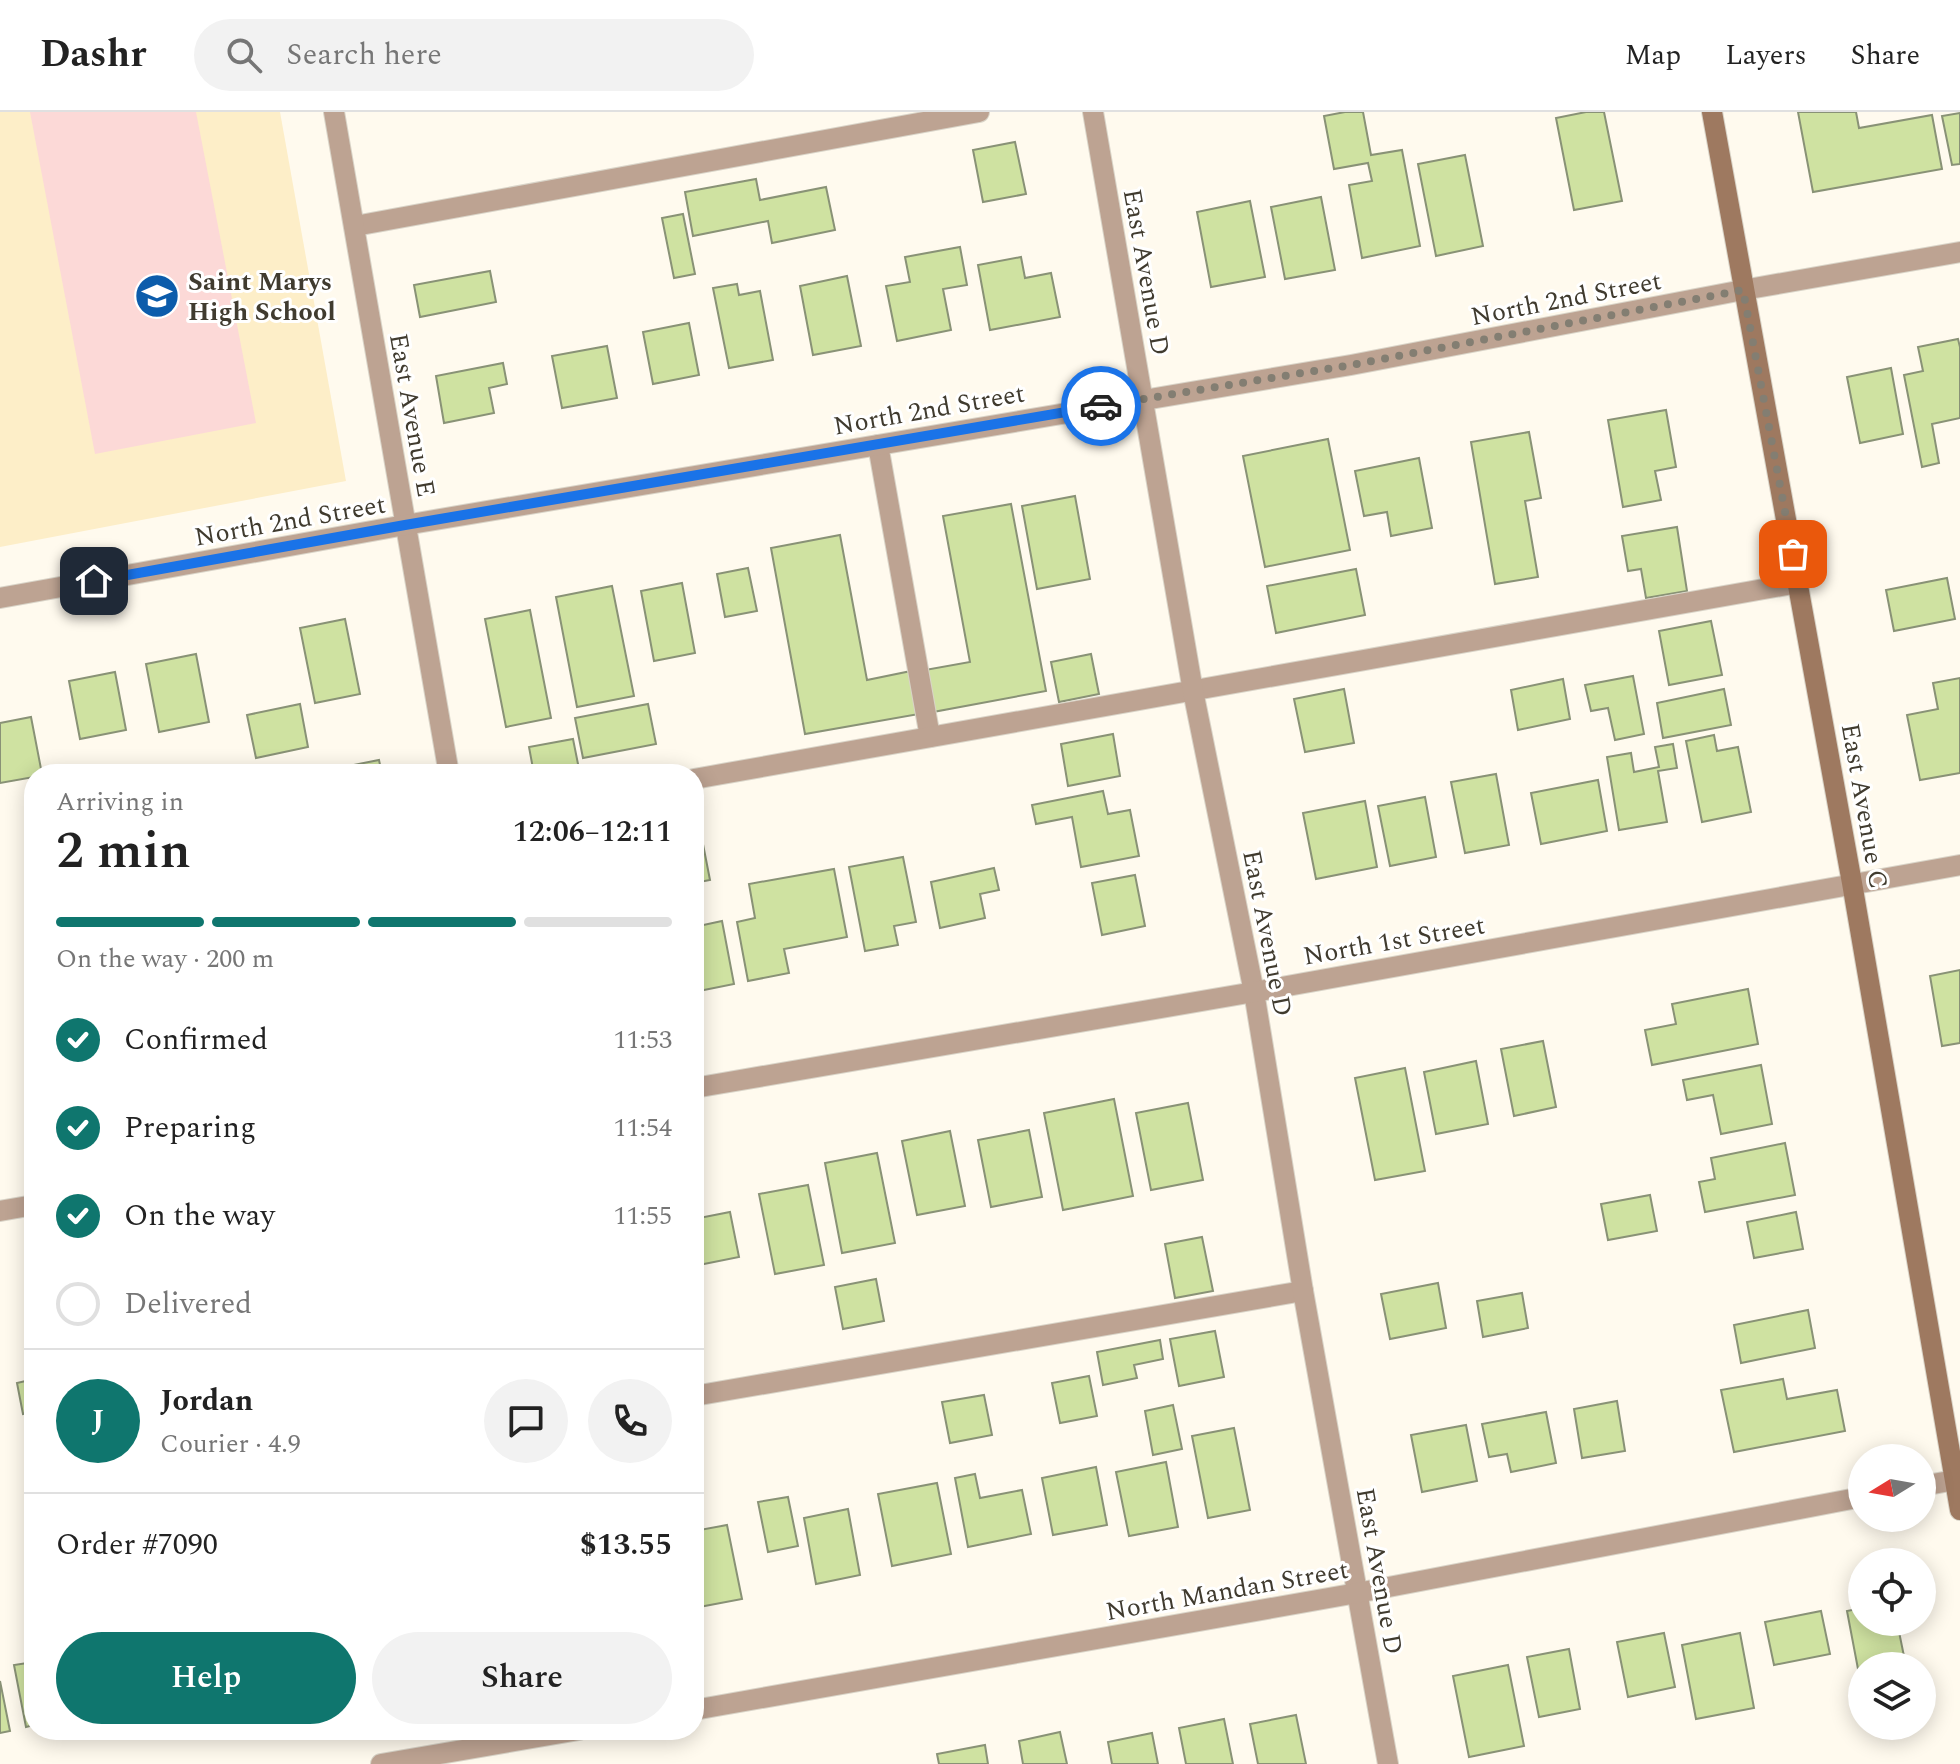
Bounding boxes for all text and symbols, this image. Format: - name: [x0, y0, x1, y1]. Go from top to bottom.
- search box: [194, 19, 754, 91]
- text: Dashr: [40, 26, 146, 84]
- text: Search here: [286, 32, 442, 78]
- icon: search: [222, 33, 266, 77]
- text: Map: [1625, 34, 1681, 77]
- text: Layers: [1725, 34, 1807, 77]
- text: Share: [1851, 34, 1920, 77]
- street label: East Avenue D: [1112, 186, 1180, 359]
- street label: North 2nd Street: [1467, 261, 1665, 337]
- place label: Saint Marys High School: [188, 262, 336, 332]
- school or university icon: Saint Marys High School: [133, 272, 181, 320]
- street label: East Avenue E: [378, 330, 446, 500]
- courier: [1061, 366, 1141, 446]
- street label: North 2nd Street: [830, 373, 1028, 446]
- icon: car: [1079, 384, 1123, 428]
- street label: North 2nd Street: [191, 484, 389, 557]
- pin: [1759, 520, 1827, 588]
- icon: bag: [1771, 532, 1815, 576]
- pin: [60, 547, 128, 615]
- icon: home: [72, 559, 116, 603]
- street label: East Avenue C: [1830, 720, 1898, 892]
- text: Arriving in: [56, 782, 184, 822]
- text: 12:06–12:11: [513, 809, 672, 855]
- text: 2 min: [56, 812, 191, 891]
- street label: East Avenue D: [1231, 847, 1303, 1020]
- street label: North 1st Street: [1300, 905, 1488, 977]
- text: On the way · 200 m: [56, 939, 274, 979]
- text: Confirmed: [124, 1017, 268, 1063]
- icon: check: [56, 1018, 100, 1062]
- text: 11:53: [613, 1020, 672, 1060]
- text: Preparing: [124, 1105, 256, 1151]
- icon: check: [56, 1106, 100, 1150]
- text: 11:54: [613, 1108, 672, 1148]
- text: On the way: [124, 1193, 275, 1239]
- icon: check: [56, 1194, 100, 1238]
- text: 11:55: [613, 1196, 672, 1236]
- text: Delivered: [124, 1281, 252, 1327]
- text: Jordan: [160, 1378, 253, 1424]
- button: chat: [484, 1379, 568, 1463]
- button: phone: [588, 1379, 672, 1463]
- text: J: [92, 1398, 104, 1444]
- text: Courier · 4.9: [160, 1424, 301, 1464]
- north arrow: [1848, 1444, 1936, 1532]
- map controls: [1848, 1444, 1936, 1740]
- street label: East Avenue D: [1345, 1485, 1413, 1658]
- text: Order #7090: [56, 1522, 218, 1568]
- text: $13.55: [580, 1522, 672, 1568]
- button: locate: [1848, 1548, 1936, 1636]
- street label: North Mandan Street: [1103, 1550, 1352, 1632]
- button: Help: [56, 1632, 356, 1724]
- button: Share: [372, 1632, 672, 1724]
- button: layers: [1848, 1652, 1936, 1740]

